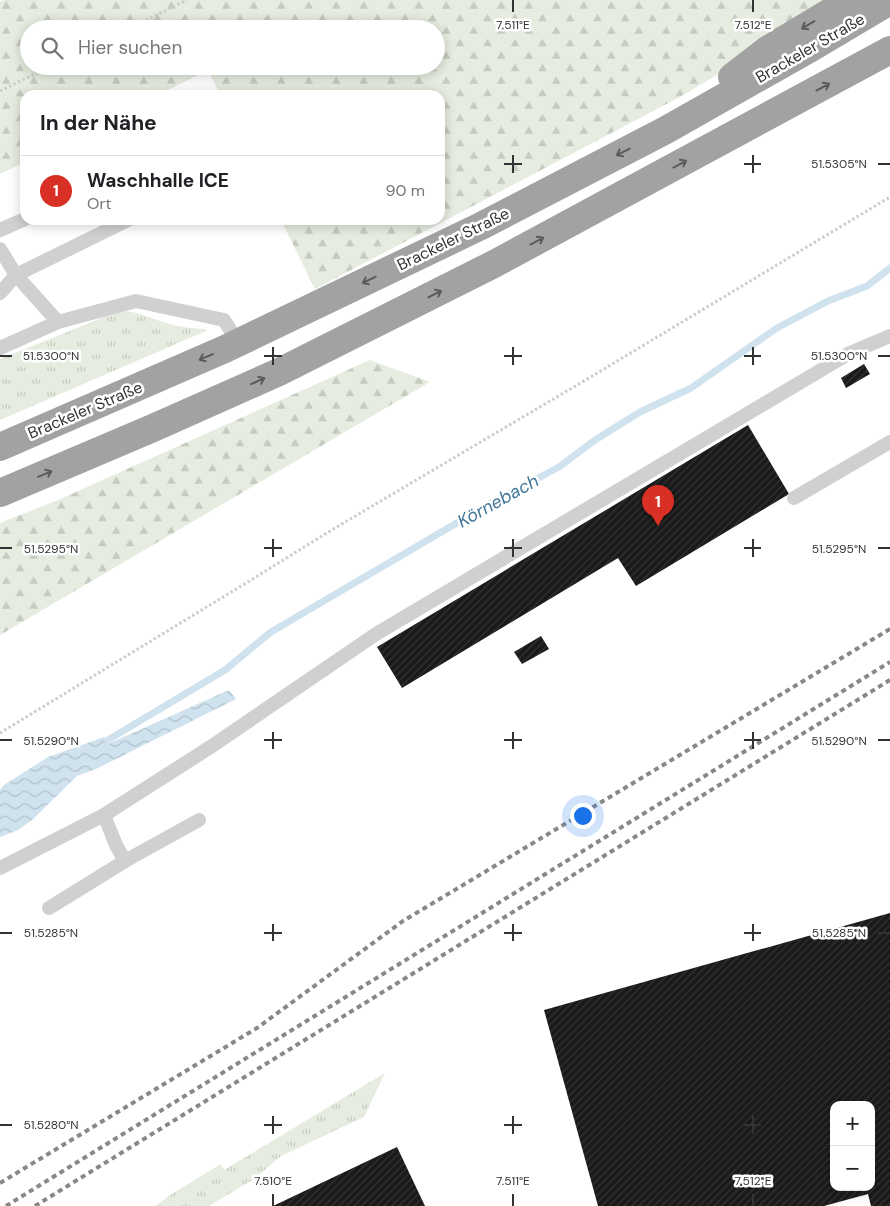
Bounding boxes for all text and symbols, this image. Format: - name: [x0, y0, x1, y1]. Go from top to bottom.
- street label: Brackeler Straße: [752, 8, 868, 88]
- text: 7.511°E: [496, 17, 530, 33]
- text: 7.512°E: [735, 17, 772, 33]
- search box: [20, 20, 445, 75]
- one-way arrow: [802, 20, 816, 30]
- icon: search: [38, 34, 66, 62]
- text: Hier suchen: [78, 35, 182, 60]
- one-way arrow: [816, 82, 831, 92]
- text: In der Nähe: [40, 109, 157, 137]
- one-way arrow: [616, 148, 631, 157]
- text: 51.5305°N: [811, 156, 867, 172]
- one-way arrow: [673, 159, 688, 169]
- text: Waschhalle ICE: [87, 168, 229, 193]
- text: 1: [53, 180, 59, 201]
- text: 90 m: [385, 180, 425, 201]
- text: Ort: [87, 193, 112, 214]
- street label: Brackeler Straße: [393, 203, 513, 275]
- one-way arrow: [529, 236, 544, 245]
- one-way arrow: [362, 276, 377, 286]
- one-way arrow: [427, 288, 442, 298]
- text: 51.5300°N: [23, 348, 79, 364]
- text: 51.5300°N: [811, 348, 867, 364]
- one-way arrow: [199, 353, 214, 363]
- street label: Brackeler Straße: [25, 376, 145, 444]
- one-way arrow: [250, 376, 265, 386]
- one-way arrow: [37, 468, 52, 478]
- water label: Körnebach: [453, 469, 543, 533]
- pin: 1: [642, 485, 674, 526]
- text: 51.5295°N: [24, 541, 78, 557]
- text: 51.5295°N: [812, 541, 866, 557]
- text: 51.5290°N: [23, 733, 79, 749]
- text: 51.5290°N: [811, 733, 867, 749]
- your location: [570, 803, 596, 829]
- text: 51.5285°N: [24, 925, 78, 941]
- text: 51.5285°N: [812, 925, 866, 941]
- map controls: [830, 1101, 875, 1191]
- button: +: [830, 1101, 875, 1146]
- text: 51.5280°N: [23, 1117, 79, 1133]
- button: −: [830, 1146, 875, 1191]
- text: 7.510°E: [254, 1173, 292, 1189]
- text: 7.511°E: [496, 1173, 530, 1189]
- text: 7.512°E: [735, 1173, 772, 1189]

